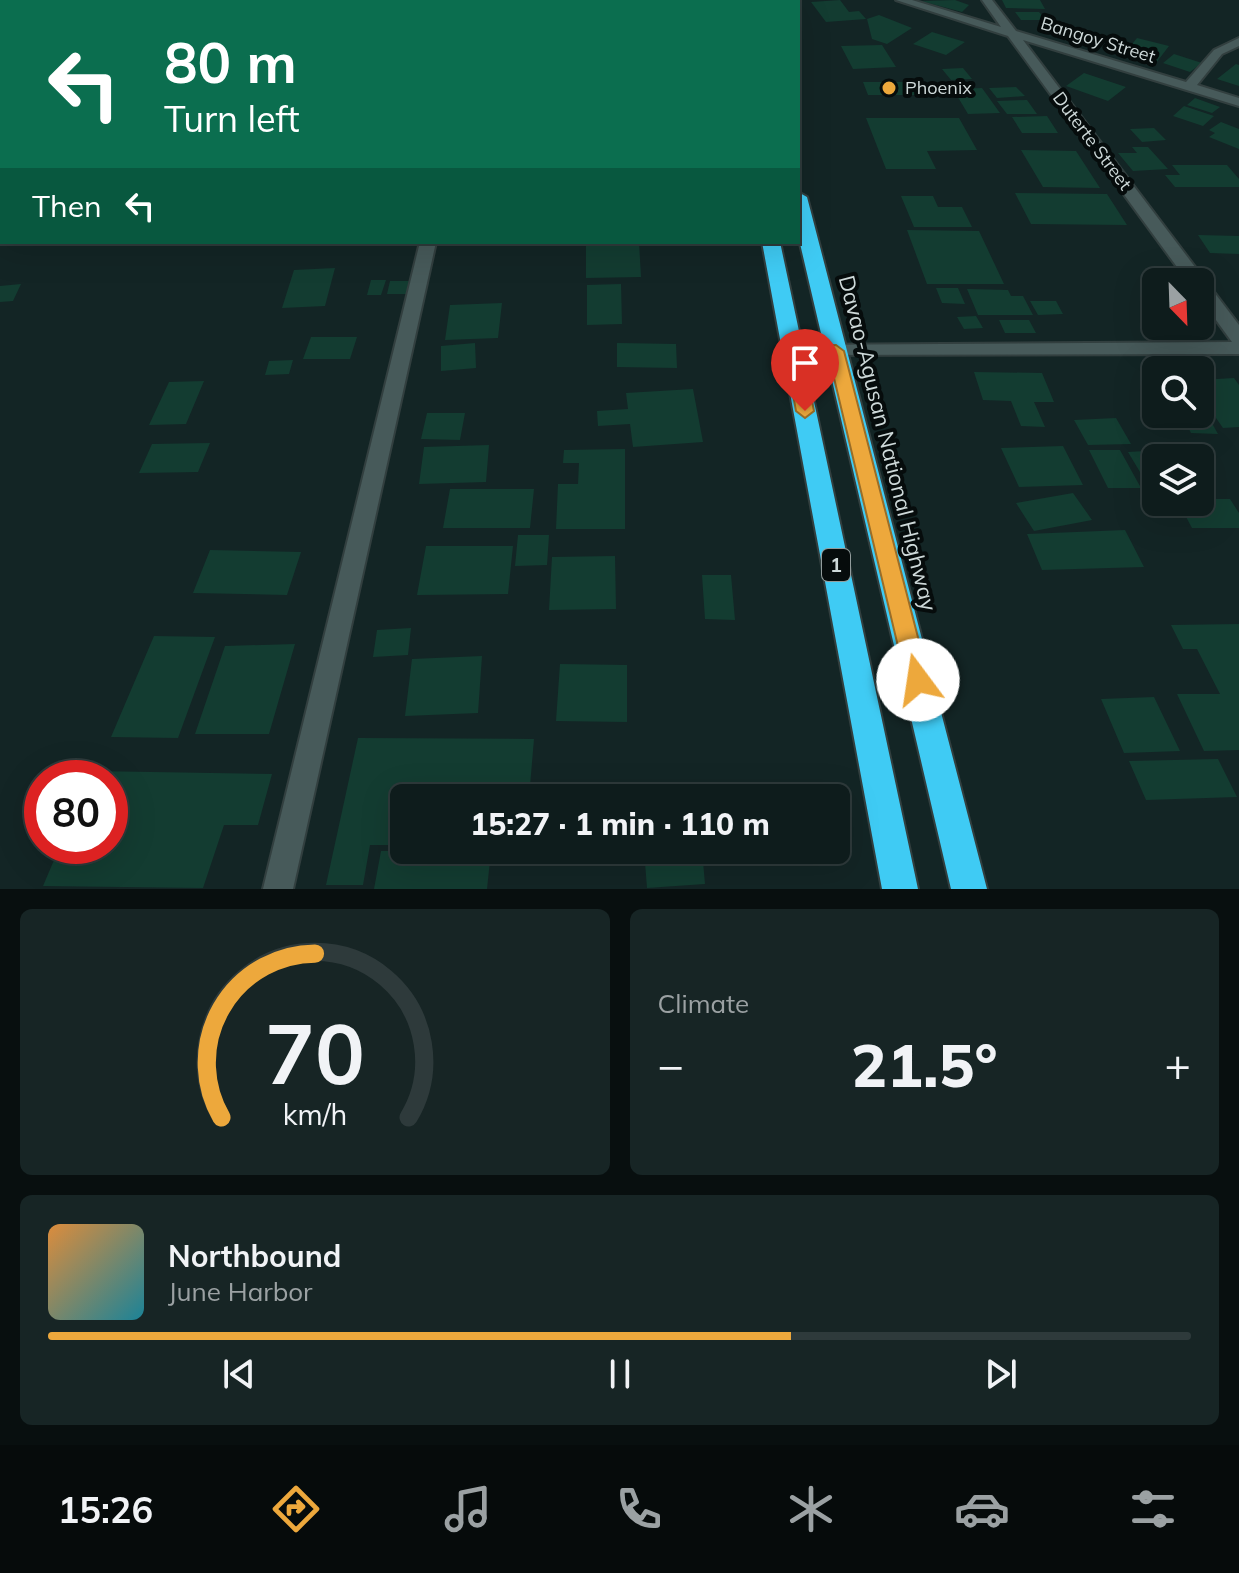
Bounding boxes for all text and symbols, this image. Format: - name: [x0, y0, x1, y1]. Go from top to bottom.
- street label: Bangoy Street: [1038, 11, 1158, 68]
- text: 80 m: [164, 27, 297, 97]
- icon: left: [32, 32, 136, 136]
- place label: Phoenix: [905, 76, 972, 99]
- marker: Phoenix: [880, 79, 898, 97]
- street label: Duterte Street: [1048, 87, 1137, 194]
- text: Turn left: [164, 96, 300, 141]
- icon: left: [118, 184, 162, 228]
- text: Then: [32, 187, 102, 225]
- north arrow: [1142, 268, 1214, 340]
- map controls: [1142, 268, 1214, 516]
- street label: Davao-Agusan National Highway: [833, 272, 943, 614]
- pin: [771, 329, 839, 411]
- icon: arrive: [783, 341, 827, 385]
- button: search: [1142, 356, 1214, 428]
- button: layers: [1142, 444, 1214, 516]
- road number: 1: [822, 549, 850, 581]
- position arrow: [876, 638, 960, 722]
- speed limit sign: 80: [24, 760, 128, 864]
- text: 15:27 · 1 min · 110 m: [470, 805, 770, 843]
- text: Climate: [658, 987, 749, 1020]
- text: 70: [265, 1000, 365, 1105]
- text: 21.5°: [851, 1027, 998, 1102]
- text: −: [658, 1037, 684, 1092]
- text: +: [1165, 1037, 1191, 1092]
- text: km/h: [282, 1096, 347, 1132]
- text: Northbound: [168, 1237, 341, 1275]
- text: June Harbor: [168, 1275, 313, 1308]
- icon: previous: [217, 1352, 261, 1396]
- icon: pause: [598, 1352, 642, 1396]
- icon: next: [979, 1352, 1023, 1396]
- icon: directions: [268, 1481, 324, 1537]
- icon: music: [440, 1481, 496, 1537]
- icon: phone: [611, 1481, 667, 1537]
- icon: climate: [783, 1481, 839, 1537]
- icon: car: [954, 1481, 1010, 1537]
- icon: filters: [1125, 1481, 1181, 1537]
- text: 15:26: [58, 1487, 153, 1532]

